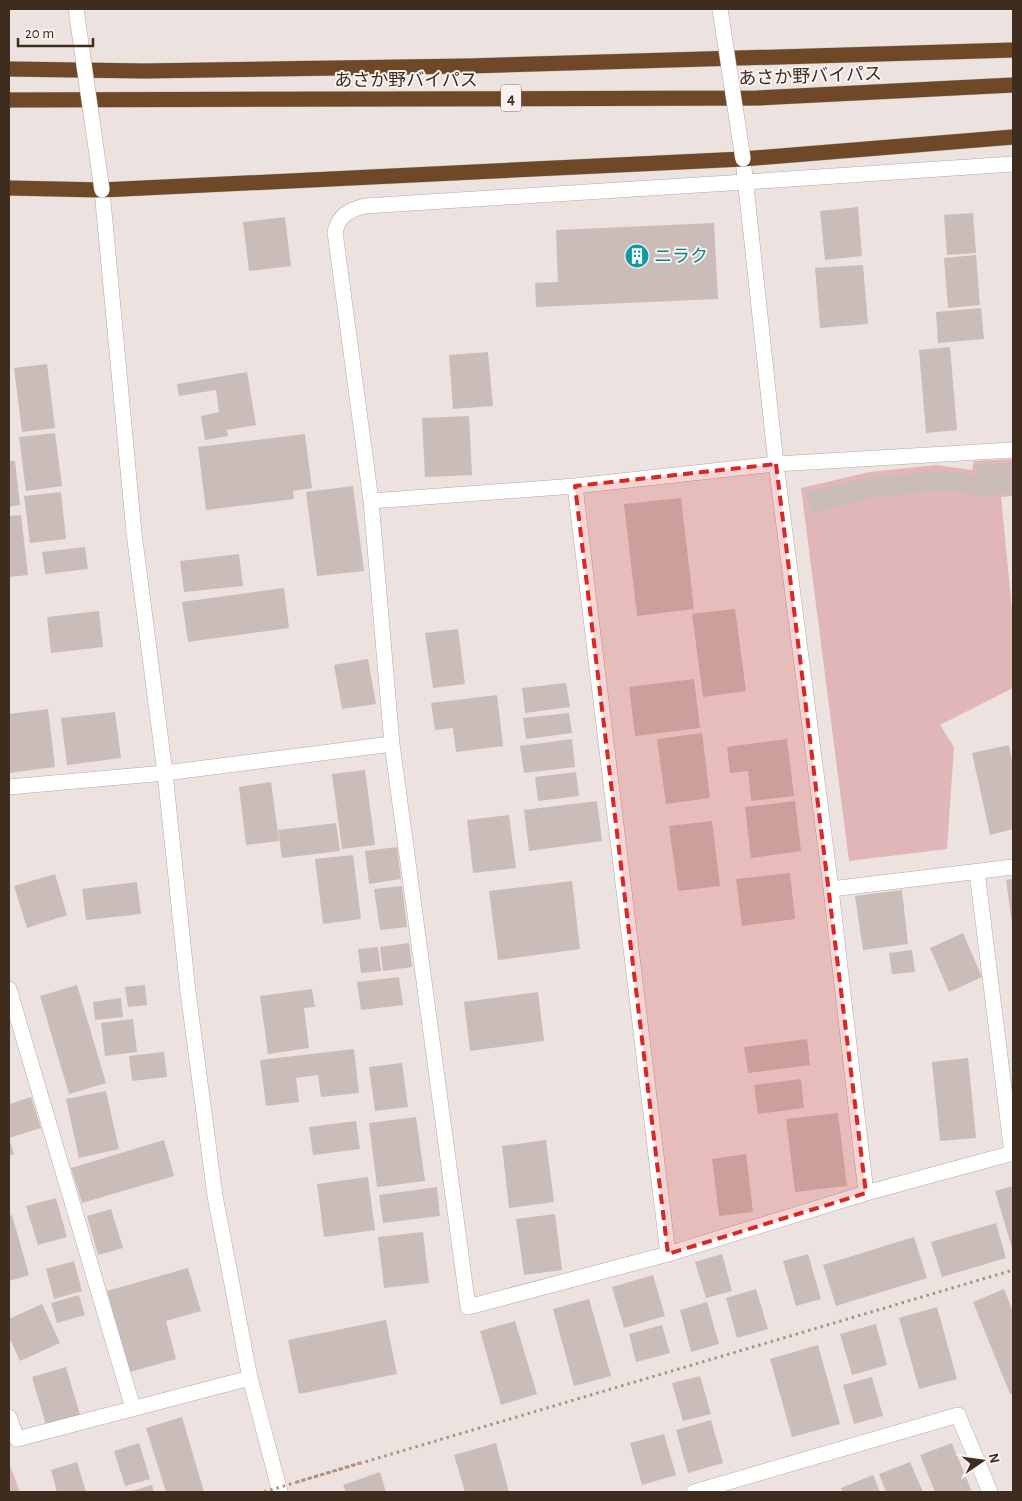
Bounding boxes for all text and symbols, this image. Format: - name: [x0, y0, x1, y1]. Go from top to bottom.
- scale bar: [18, 15, 92, 47]
- text: 20 m: [25, 26, 54, 41]
- street label: あさか野バイパス: [738, 64, 882, 89]
- street label: あさか野バイパス: [334, 71, 478, 90]
- road number: 4: [501, 85, 521, 112]
- building icon: ニラク: [624, 243, 650, 269]
- place label: ニラク: [654, 247, 708, 266]
- north arrow: [957, 1436, 1007, 1486]
- text: N: [986, 1452, 1002, 1465]

